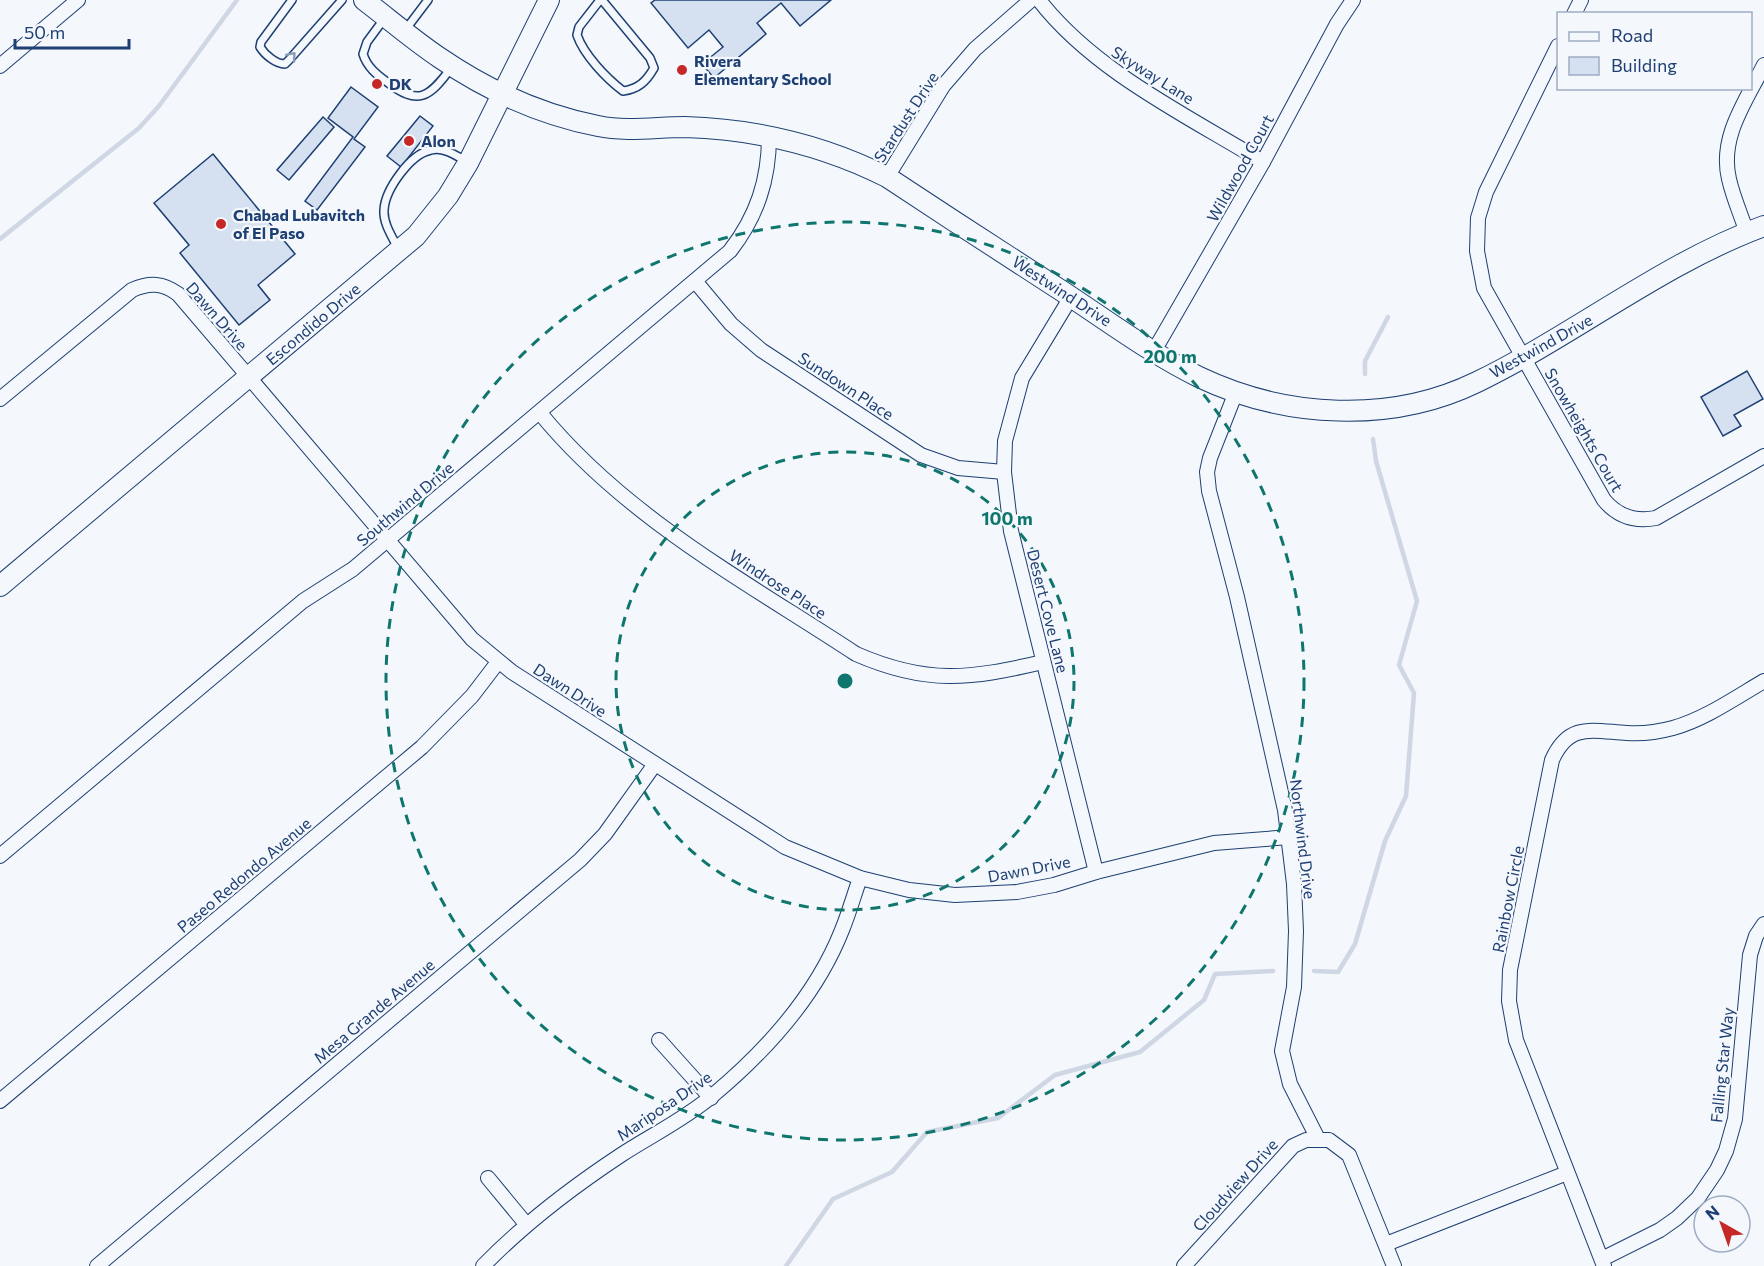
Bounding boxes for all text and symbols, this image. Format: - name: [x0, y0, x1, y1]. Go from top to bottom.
- scale bar: [15, 12, 129, 50]
- legend: [1557, 12, 1752, 90]
- text: 50 m: [24, 21, 65, 43]
- text: Road: [1611, 24, 1653, 46]
- street label: Skyway Lane: [1109, 42, 1198, 107]
- place label: Rivera Elementary School: [694, 51, 832, 88]
- one-way arrow: [285, 52, 296, 63]
- text: Building: [1611, 54, 1677, 76]
- marker: Rivera Elementary School: [675, 63, 689, 77]
- street label: Stardust Drive: [869, 68, 942, 165]
- place label: DK: [389, 74, 412, 93]
- marker: DK: [370, 77, 384, 91]
- street label: Wildwood Court: [1202, 110, 1277, 225]
- place label: Alon: [421, 131, 456, 150]
- marker: Alon: [402, 134, 416, 148]
- place label: Chabad Lubavitch of El Paso: [233, 205, 365, 242]
- marker: Chabad Lubavitch of El Paso: [214, 217, 228, 231]
- street label: Westwind Drive: [1009, 251, 1115, 330]
- street label: Dawn Drive: [183, 278, 252, 353]
- street label: Escondido Drive: [262, 279, 364, 369]
- street label: Westwind Drive: [1486, 310, 1595, 382]
- text: 200 m: [1143, 345, 1197, 367]
- street label: Sundown Place: [795, 348, 898, 423]
- street label: Snowheights Court: [1541, 365, 1628, 495]
- street label: Southwind Drive: [352, 458, 457, 550]
- text: 100 m: [981, 507, 1033, 529]
- street label: Windrose Place: [726, 545, 830, 622]
- street label: Desert Cove Lane: [1024, 547, 1073, 675]
- street label: Dawn Drive: [530, 659, 611, 720]
- centre of rings: [835, 671, 855, 691]
- street label: Northwind Drive: [1287, 778, 1320, 900]
- street label: Paseo Redondo Avenue: [173, 813, 314, 936]
- street label: Rainbow Circle: [1488, 844, 1527, 954]
- street label: Dawn Drive: [986, 851, 1072, 886]
- street label: Mesa Grande Avenue: [309, 954, 438, 1067]
- street label: Falling Star Way: [1706, 1006, 1737, 1124]
- street label: Mariposa Drive: [613, 1067, 715, 1144]
- street label: Cloudview Drive: [1188, 1135, 1281, 1235]
- north arrow: [1692, 1194, 1752, 1254]
- text: N: [1701, 1201, 1723, 1223]

